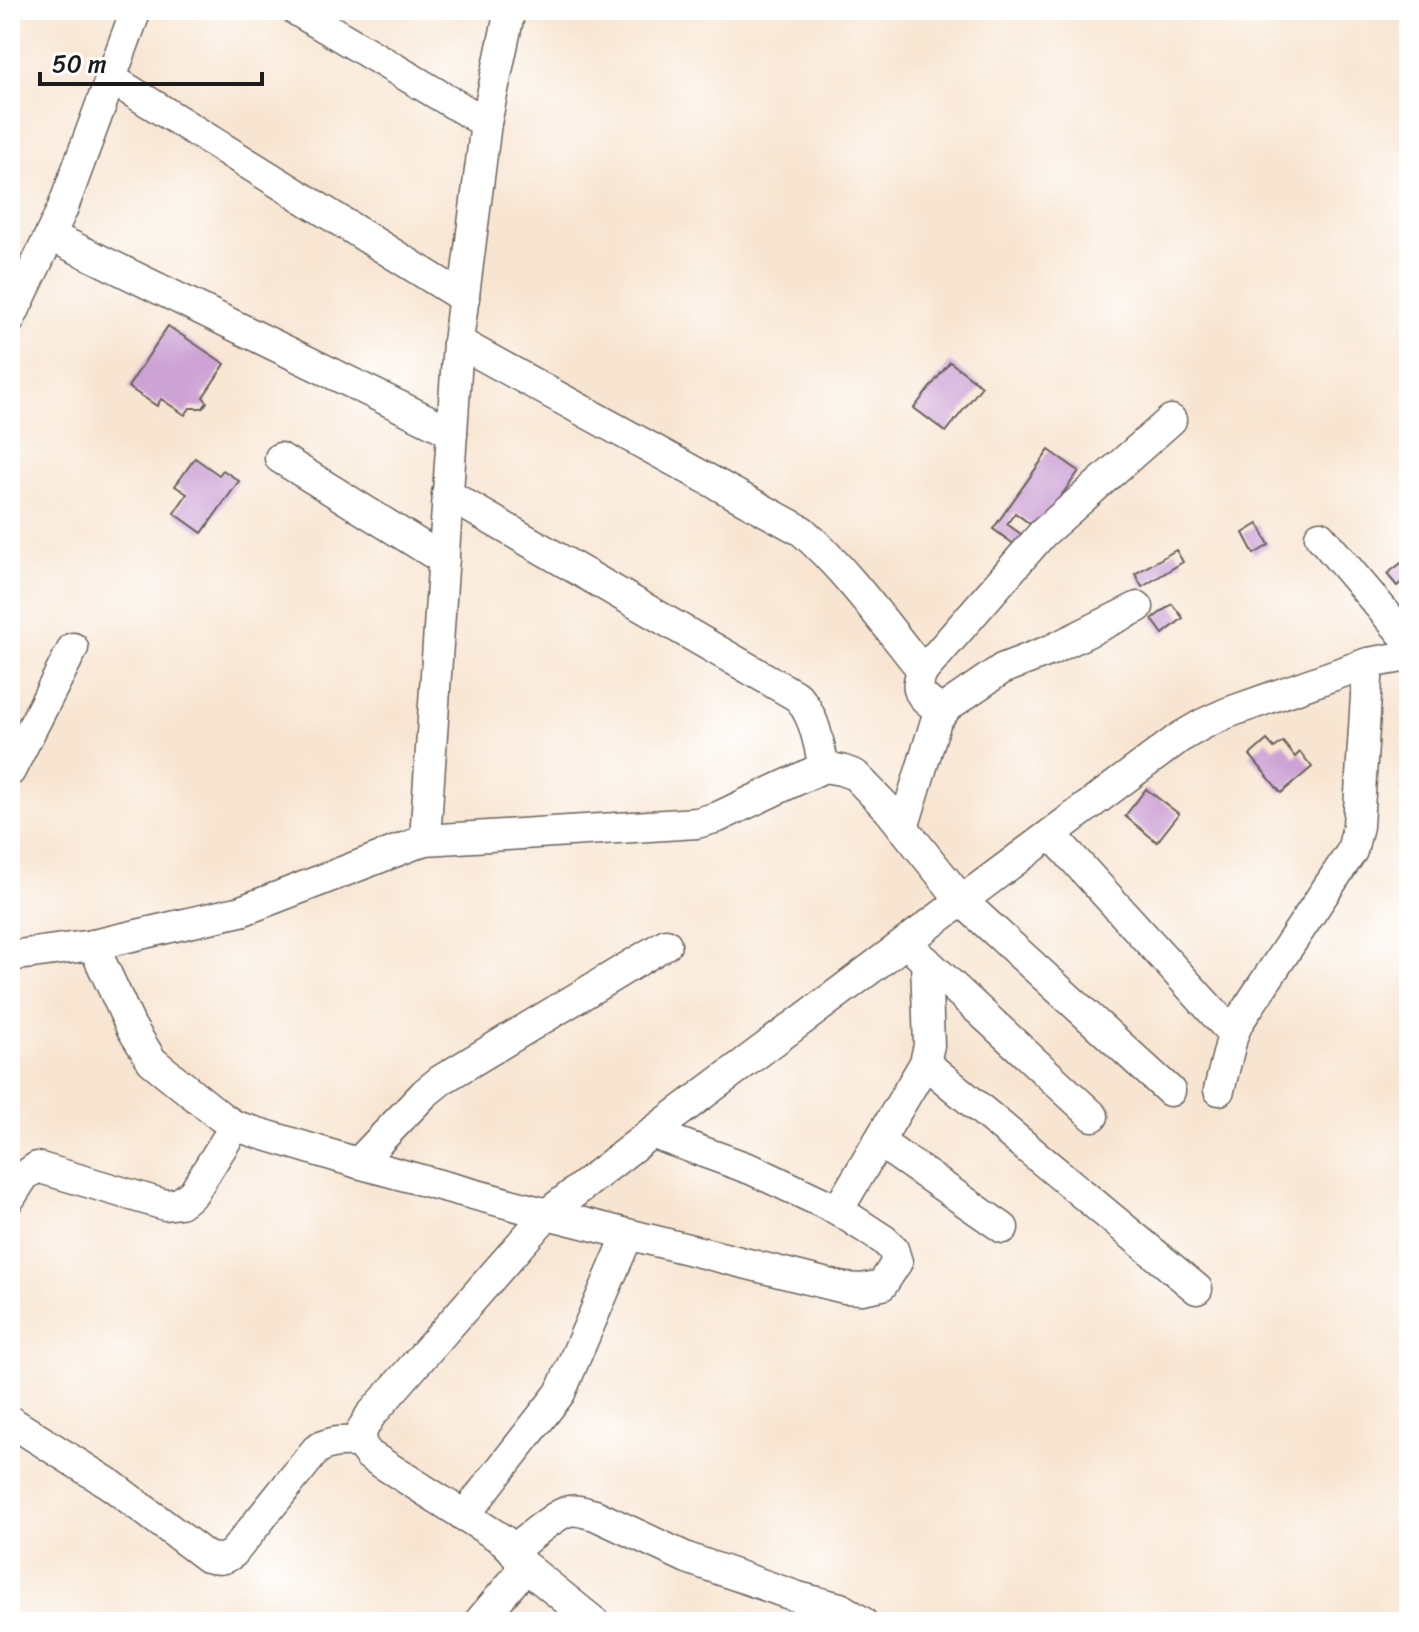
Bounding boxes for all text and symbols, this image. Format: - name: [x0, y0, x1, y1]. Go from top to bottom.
- scale bar: [40, 36, 262, 86]
- text: 50 m: [52, 43, 107, 85]

